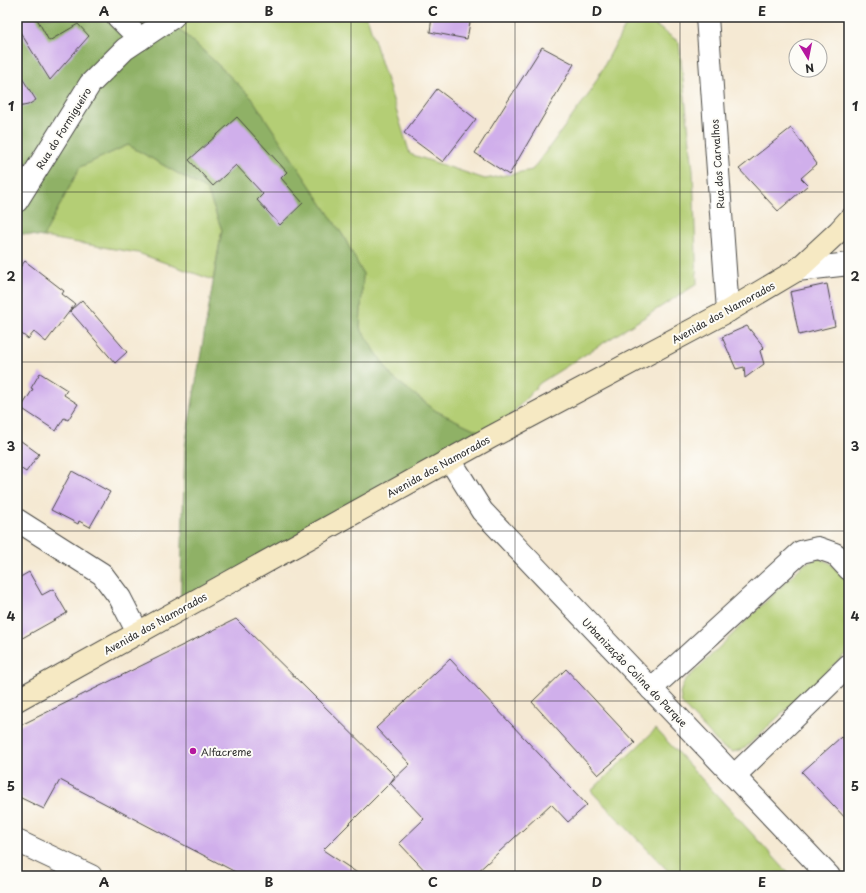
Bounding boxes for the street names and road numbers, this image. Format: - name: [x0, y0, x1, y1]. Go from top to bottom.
- street label: Rua do Formigueiro: [32, 84, 95, 172]
- street label: Rua dos Carvalhos: [706, 118, 728, 209]
- street label: Avenida dos Namorados: [669, 277, 778, 347]
- street label: Avenida dos Namorados: [384, 431, 493, 501]
- street label: Avenida dos Namorados: [101, 588, 210, 658]
- street label: Urbanização Colina do Parque: [579, 614, 692, 730]

